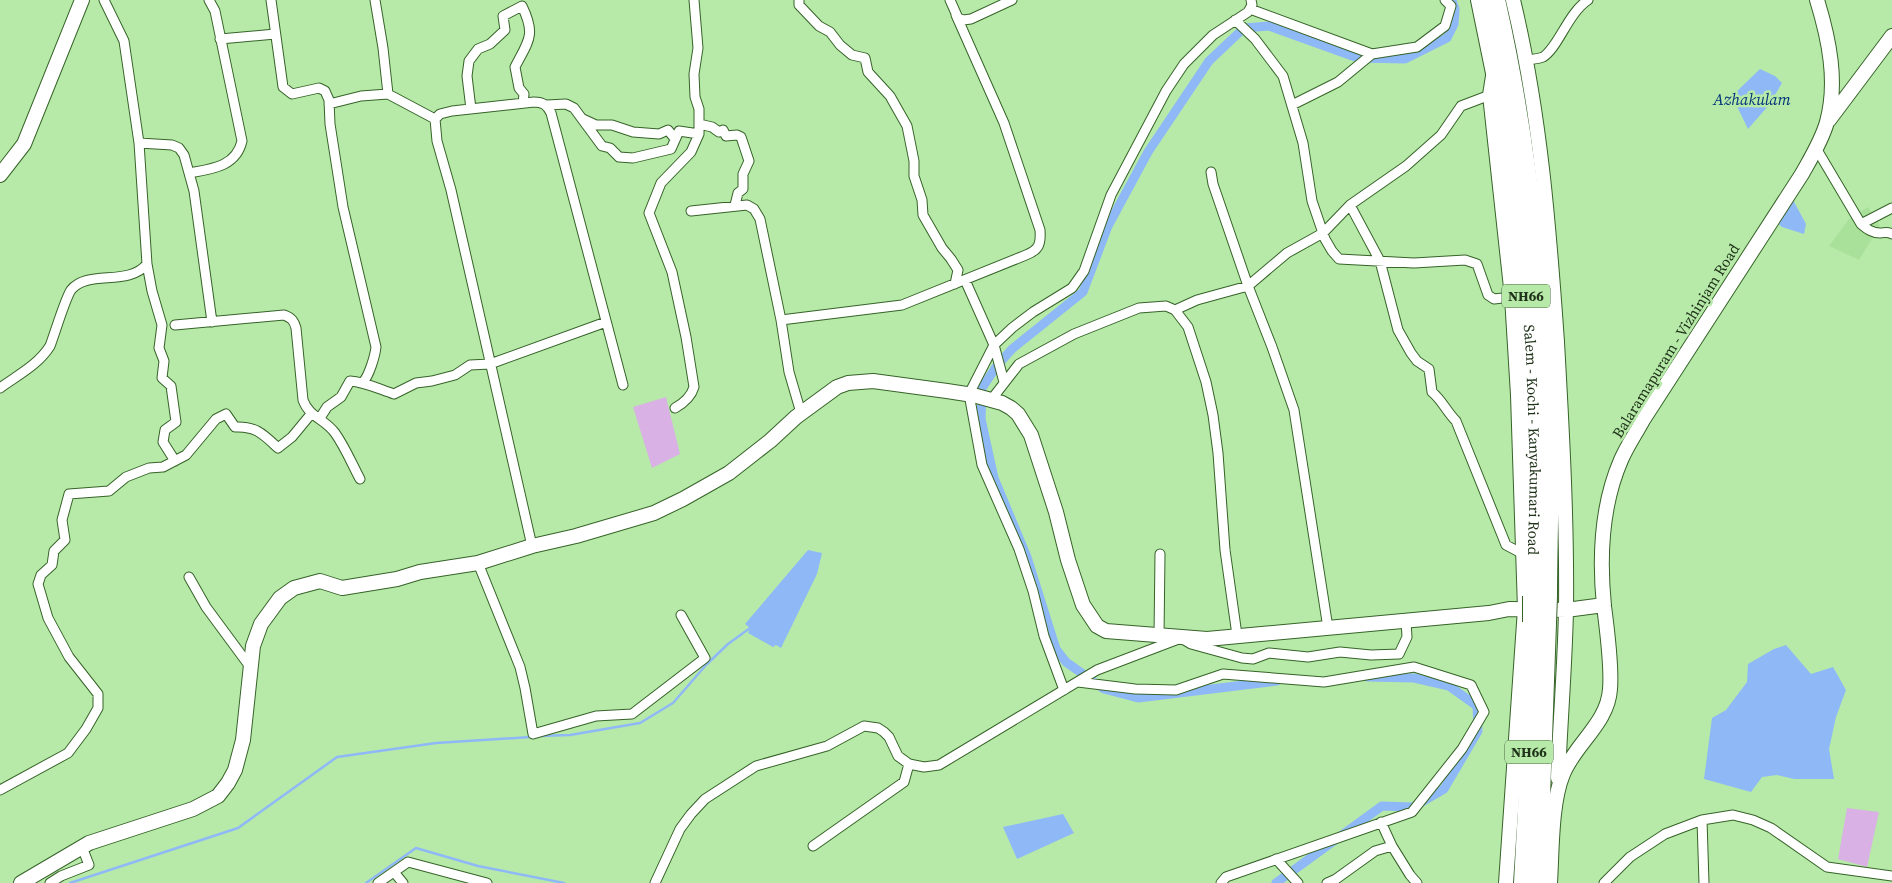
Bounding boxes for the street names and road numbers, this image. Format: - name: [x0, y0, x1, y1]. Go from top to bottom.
- street label: Balaramapuram - Vizhinjam Road: [1607, 239, 1745, 442]
- road number: NH66: [1502, 284, 1550, 308]
- street label: Salem - Kochi - Kanyakumari Road: [1519, 324, 1546, 556]
- road number: NH66: [1505, 740, 1553, 764]

